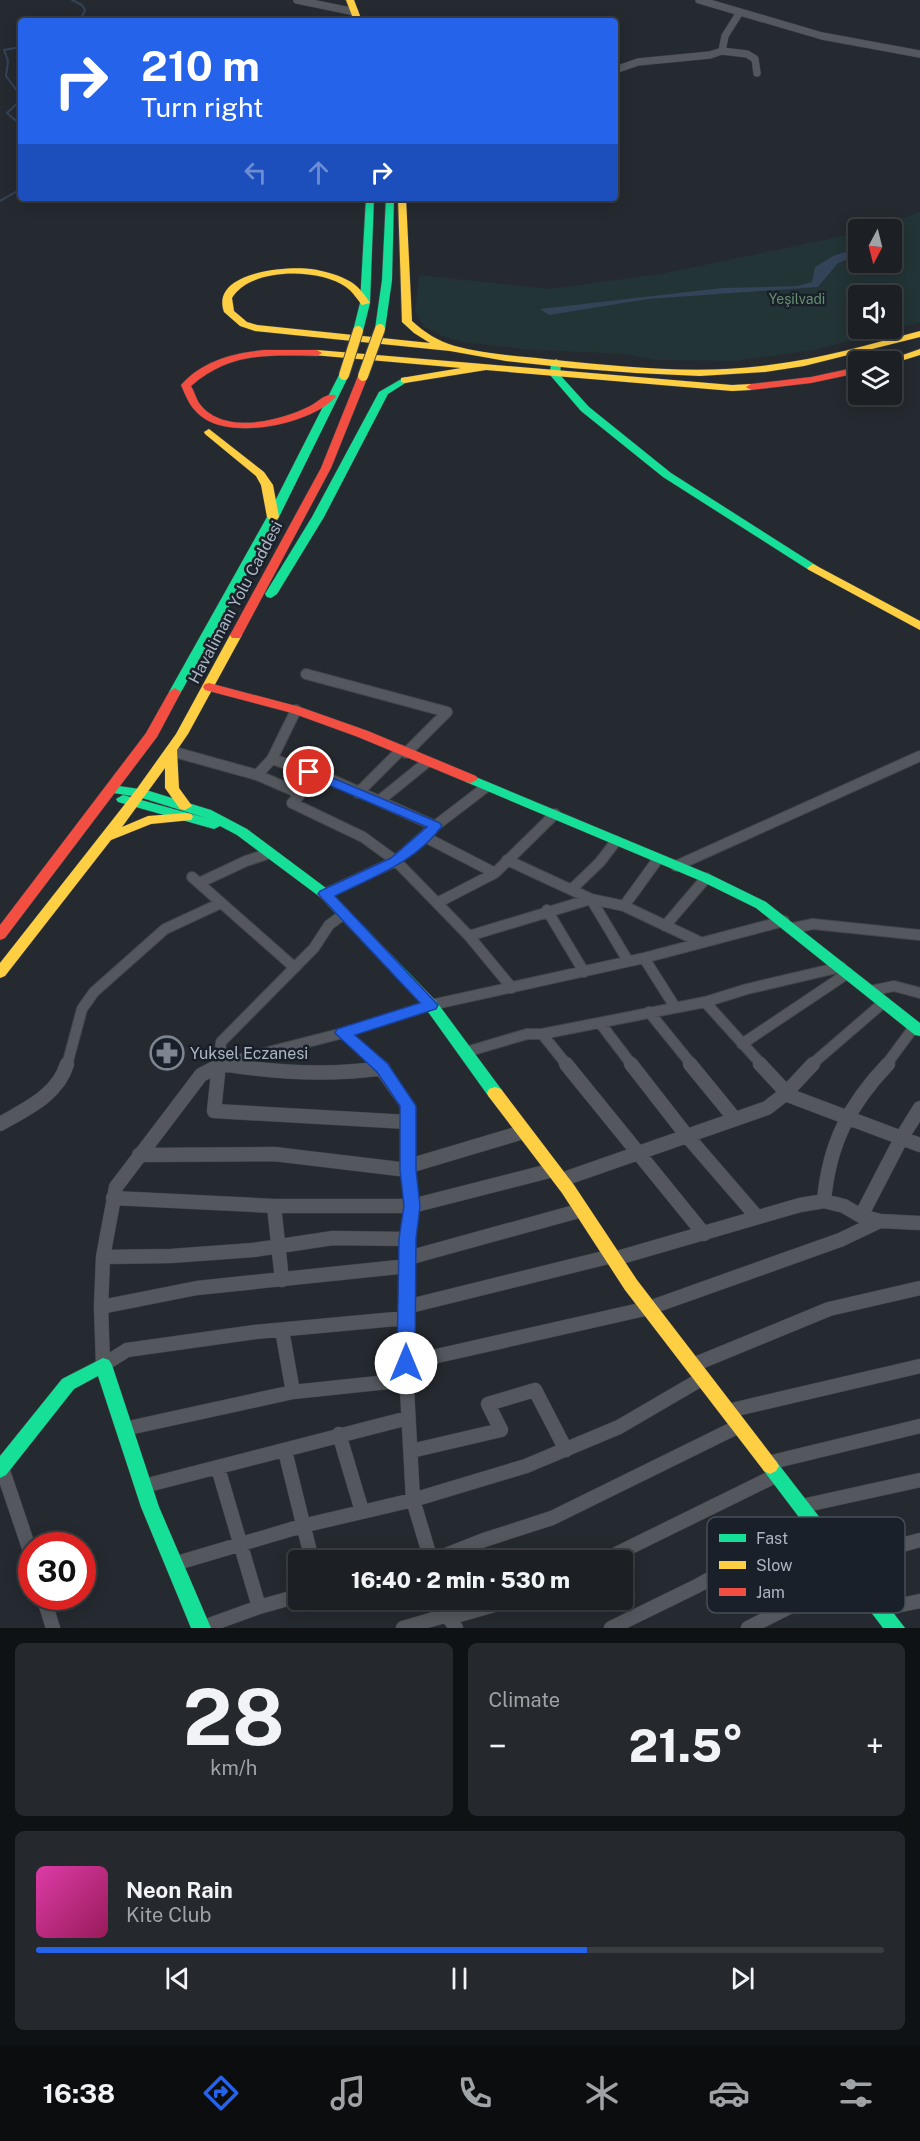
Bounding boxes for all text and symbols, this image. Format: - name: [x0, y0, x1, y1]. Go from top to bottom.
- text: 210 m: [141, 41, 260, 90]
- icon: right: [42, 42, 120, 120]
- text: Turn right: [141, 91, 264, 123]
- icon: left: [239, 156, 272, 189]
- icon: ahead: [302, 156, 335, 189]
- icon: right: [365, 156, 398, 189]
- north arrow: [848, 219, 902, 273]
- map controls: [848, 219, 902, 405]
- button: sound: [848, 285, 902, 339]
- park label: Yeşilvadi: [769, 291, 825, 307]
- button: layers: [848, 351, 902, 405]
- street label: Havalimanı Yolu Caddesi: [184, 518, 286, 687]
- pin: [283, 746, 334, 797]
- icon: arrive: [292, 755, 325, 788]
- pharmacy icon: Yuksel Eczanesi: [149, 1035, 185, 1071]
- place label: Yuksel Eczanesi: [190, 1044, 308, 1063]
- position arrow: [374, 1331, 438, 1395]
- legend: [707, 1517, 905, 1613]
- text: Fast: [756, 1529, 788, 1548]
- speed limit sign: 30: [18, 1532, 96, 1610]
- text: Slow: [756, 1556, 793, 1575]
- text: 16:40 · 2 min · 530 m: [351, 1567, 570, 1593]
- text: Jam: [756, 1583, 785, 1602]
- text: 28: [183, 1671, 285, 1763]
- text: Climate: [489, 1688, 560, 1712]
- text: 21.5°: [629, 1719, 744, 1772]
- text: −: [489, 1727, 507, 1765]
- text: +: [866, 1727, 884, 1765]
- text: km/h: [210, 1756, 257, 1780]
- text: Neon Rain: [126, 1877, 233, 1903]
- text: Kite Club: [126, 1903, 211, 1927]
- icon: previous: [161, 1962, 194, 1995]
- icon: pause: [443, 1962, 476, 1995]
- icon: next: [726, 1962, 759, 1995]
- icon: directions: [200, 2072, 242, 2114]
- icon: music: [327, 2072, 369, 2114]
- icon: phone: [454, 2072, 496, 2114]
- icon: climate: [581, 2072, 623, 2114]
- icon: car: [708, 2072, 750, 2114]
- icon: filters: [835, 2072, 877, 2114]
- text: 16:38: [43, 2077, 115, 2109]

